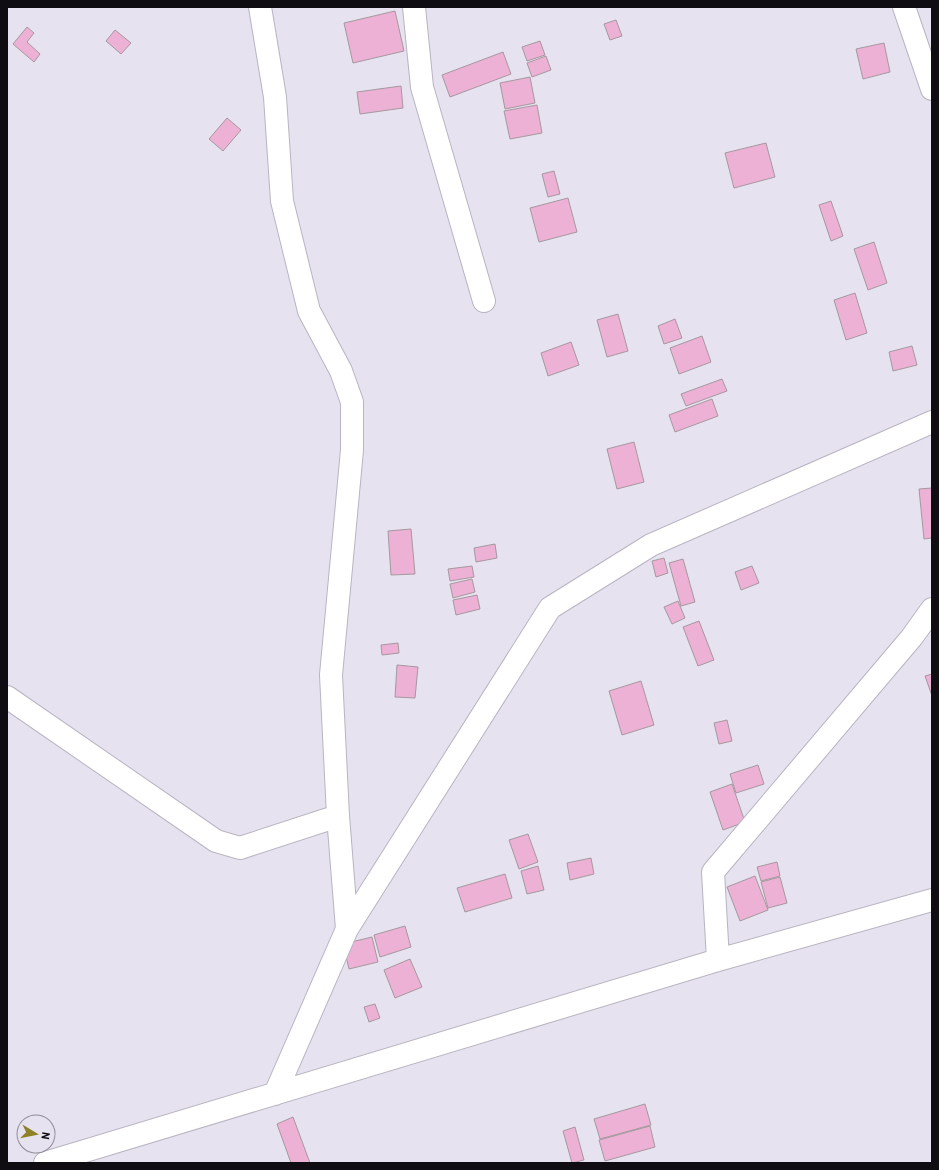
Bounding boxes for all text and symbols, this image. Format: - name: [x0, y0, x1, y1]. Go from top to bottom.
- north arrow: [16, 1114, 56, 1154]
- text: N: [39, 1131, 53, 1141]

